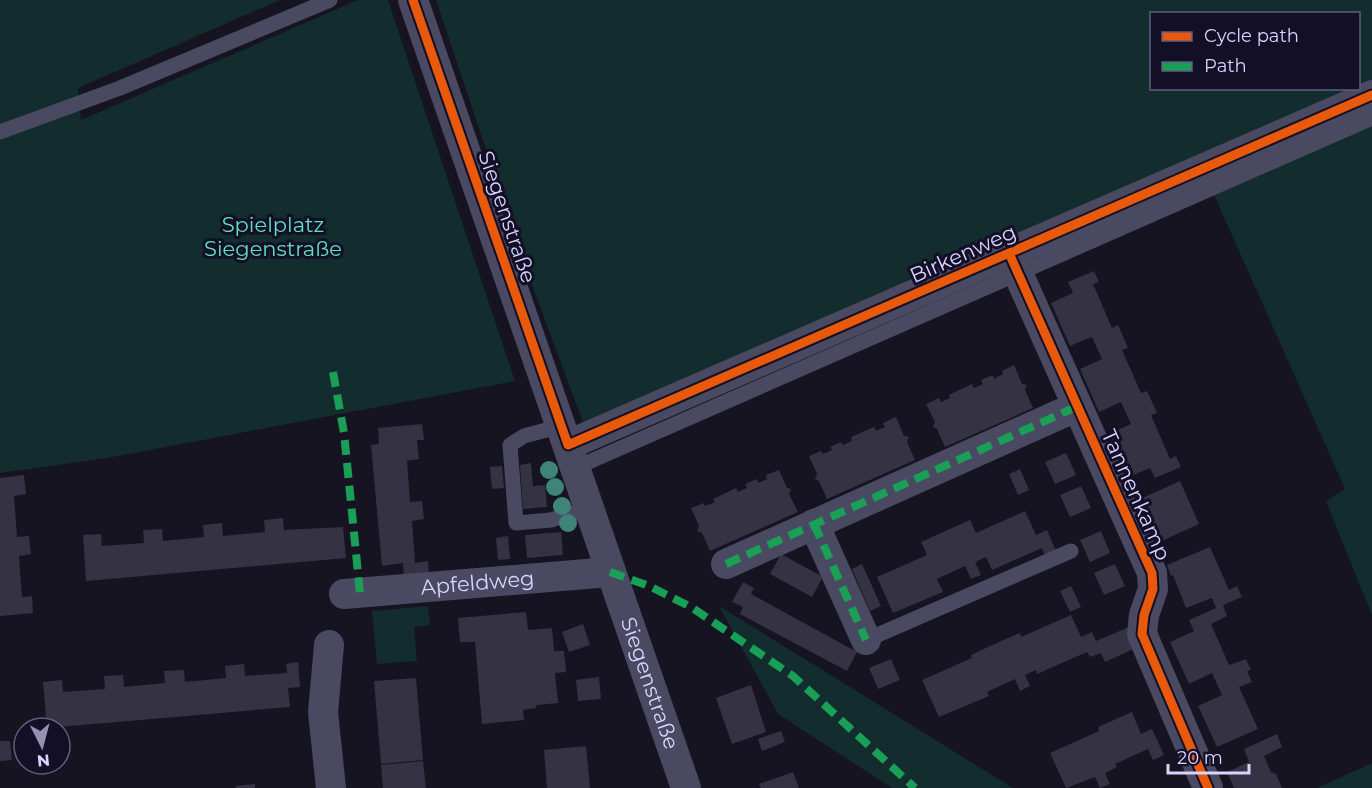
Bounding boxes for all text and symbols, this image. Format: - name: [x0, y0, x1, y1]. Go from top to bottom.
- legend: [1150, 12, 1360, 90]
- text: Cycle path: [1204, 25, 1299, 47]
- text: Path: [1204, 55, 1247, 77]
- street label: Siegenstraße: [473, 148, 542, 286]
- park label: Spielplatz Siegenstraße: [204, 212, 342, 261]
- street label: Birkenweg: [906, 219, 1020, 288]
- street label: Tannenkamp: [1096, 426, 1176, 564]
- street label: Apfeldweg: [420, 565, 535, 600]
- street label: Siegenstraße: [616, 614, 685, 752]
- north arrow: [12, 716, 72, 776]
- scale bar: [1168, 737, 1249, 775]
- text: 20 m: [1177, 747, 1223, 769]
- text: N: [36, 750, 51, 771]

